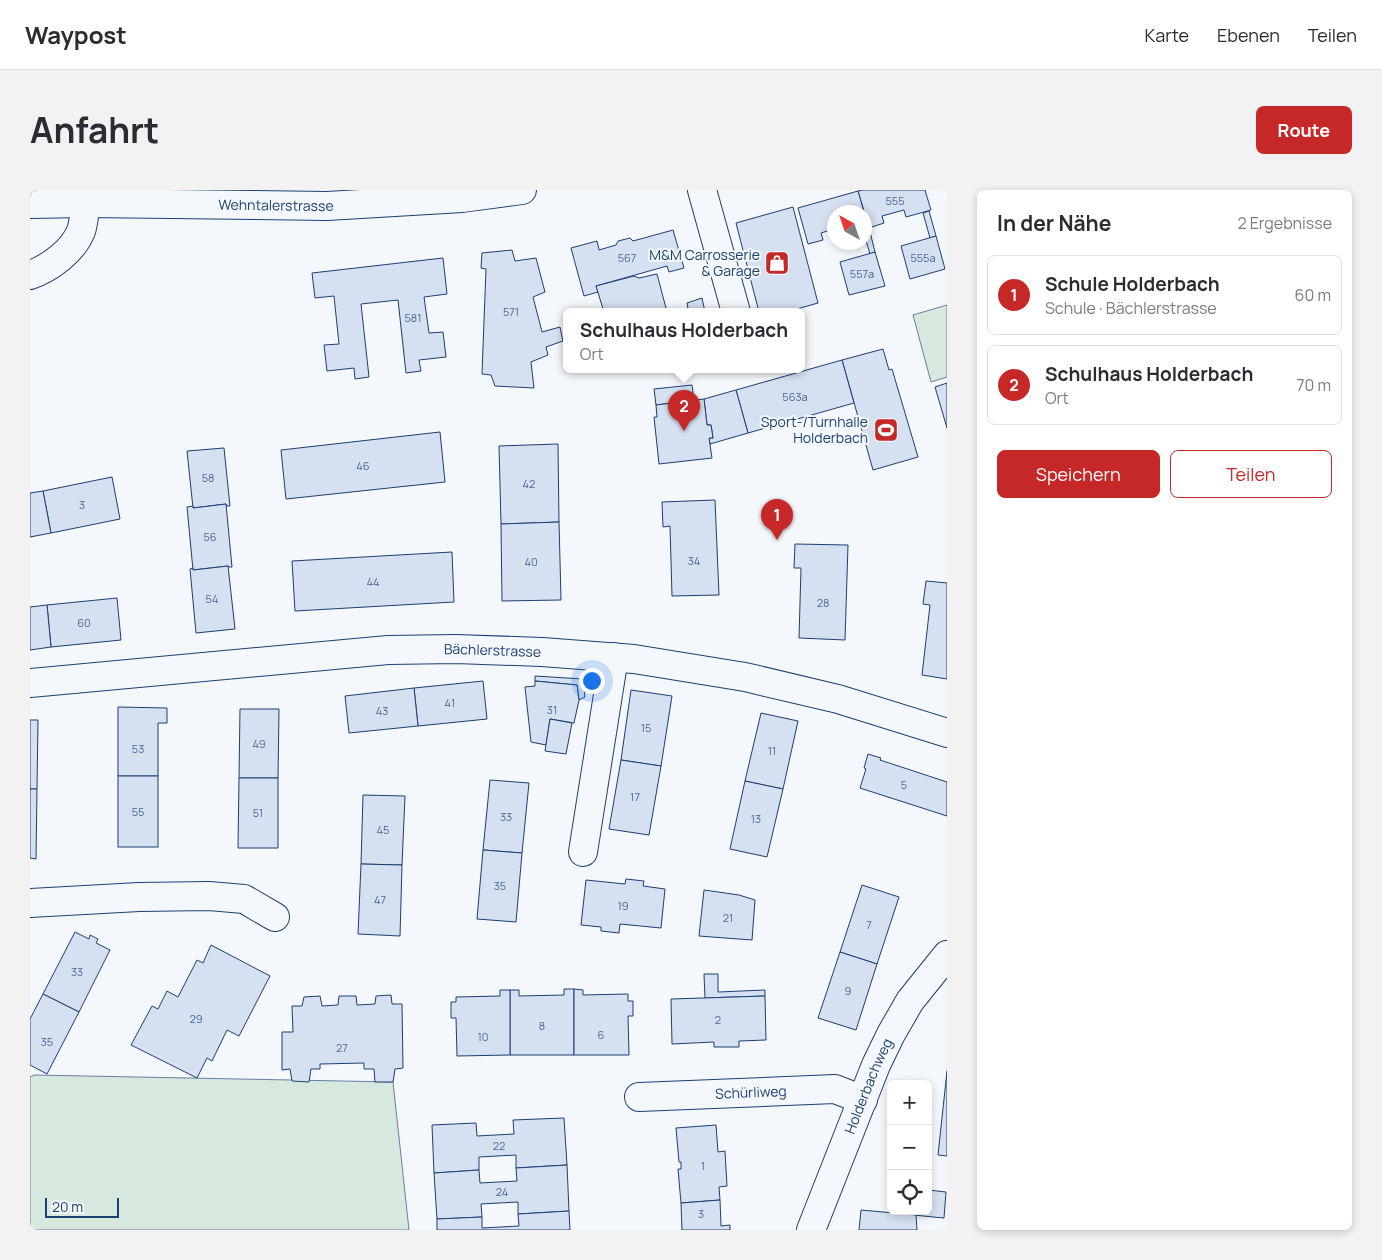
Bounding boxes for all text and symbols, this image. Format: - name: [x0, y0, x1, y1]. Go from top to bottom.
- text: Waypost: [25, 18, 127, 51]
- text: Karte: [1145, 23, 1189, 47]
- text: Ebenen: [1217, 23, 1280, 47]
- text: Teilen: [1308, 23, 1357, 47]
- text: Anfahrt: [30, 106, 159, 154]
- button: Route: [1256, 106, 1352, 154]
- house number: 555: [885, 193, 905, 208]
- street label: Wehntalerstrasse: [218, 195, 334, 215]
- north arrow: [827, 205, 872, 250]
- text: In der Nähe: [997, 209, 1111, 237]
- text: 2 Ergebnisse: [1237, 212, 1332, 234]
- place label: M&M Carrosserie & Garage: [649, 245, 760, 280]
- house number: 567: [618, 250, 636, 265]
- shop icon: M&M Carrosserie & Garage: [764, 250, 790, 276]
- house number: 555a: [910, 250, 936, 265]
- house number: 557a: [850, 266, 874, 281]
- text: Schule Holderbach: [1045, 271, 1220, 297]
- text: 1: [1010, 284, 1018, 306]
- text: 60 m: [1295, 284, 1331, 306]
- text: Schule · Bächlerstrasse: [1045, 297, 1217, 319]
- house number: 571: [503, 304, 519, 319]
- popup: [563, 308, 805, 373]
- house number: 581: [404, 310, 422, 325]
- text: Schulhaus Holderbach: [580, 317, 788, 343]
- text: Ort: [580, 343, 604, 365]
- text: Schulhaus Holderbach: [1045, 361, 1253, 387]
- text: 2: [1009, 374, 1019, 396]
- text: 70 m: [1296, 374, 1331, 396]
- text: Ort: [1045, 387, 1069, 409]
- house number: 563a: [782, 389, 808, 404]
- pin: 2: [668, 390, 700, 431]
- place label: Sport-/Turnhalle Holderbach: [761, 412, 868, 447]
- sports icon: Sport-/Turnhalle Holderbach: [873, 417, 899, 443]
- button: Speichern: [997, 450, 1160, 498]
- button: Teilen: [1170, 450, 1332, 498]
- house number: 46: [356, 458, 370, 473]
- house number: 58: [202, 470, 214, 485]
- house number: 42: [523, 476, 535, 491]
- house number: 3: [79, 497, 85, 512]
- pin: 1: [761, 499, 793, 540]
- house number: 56: [203, 529, 217, 544]
- house number: 34: [688, 553, 700, 568]
- house number: 40: [524, 554, 538, 569]
- house number: 44: [366, 574, 380, 589]
- house number: 54: [206, 591, 218, 606]
- house number: 28: [817, 595, 829, 610]
- house number: 60: [77, 615, 91, 630]
- street label: Bächlerstrasse: [444, 639, 541, 661]
- your location: [579, 668, 605, 694]
- house number: 41: [445, 695, 455, 710]
- house number: 31: [547, 702, 557, 717]
- house number: 43: [376, 703, 388, 718]
- house number: 15: [641, 720, 651, 735]
- house number: 49: [252, 736, 266, 751]
- house number: 53: [132, 741, 144, 756]
- house number: 11: [768, 743, 776, 758]
- house number: 5: [901, 777, 907, 792]
- house number: 17: [630, 789, 640, 804]
- house number: 55: [132, 804, 144, 819]
- house number: 51: [253, 805, 263, 820]
- house number: 33: [500, 809, 512, 824]
- house number: 13: [751, 811, 761, 826]
- house number: 45: [377, 822, 389, 837]
- house number: 35: [494, 878, 506, 893]
- house number: 47: [374, 892, 386, 907]
- house number: 19: [617, 898, 629, 913]
- house number: 21: [723, 910, 733, 925]
- house number: 7: [866, 917, 872, 932]
- house number: 33: [71, 964, 83, 979]
- house number: 9: [845, 983, 852, 998]
- house number: 29: [189, 1011, 203, 1026]
- house number: 2: [715, 1012, 721, 1027]
- house number: 8: [539, 1018, 545, 1033]
- house number: 6: [598, 1027, 605, 1042]
- house number: 10: [477, 1029, 489, 1044]
- house number: 35: [41, 1034, 53, 1049]
- street label: Holderbachweg: [840, 1035, 897, 1136]
- house number: 27: [336, 1040, 348, 1055]
- map controls: [887, 1080, 932, 1215]
- button: +: [887, 1080, 932, 1125]
- street label: Schürliweg: [715, 1081, 787, 1103]
- button: −: [887, 1125, 932, 1170]
- house number: 22: [493, 1138, 505, 1153]
- house number: 1: [701, 1158, 705, 1173]
- button: locate: [887, 1170, 932, 1215]
- house number: 24: [496, 1184, 508, 1199]
- scale bar: [45, 1195, 119, 1218]
- text: 20 m: [52, 1197, 83, 1216]
- house number: 3: [698, 1206, 704, 1221]

